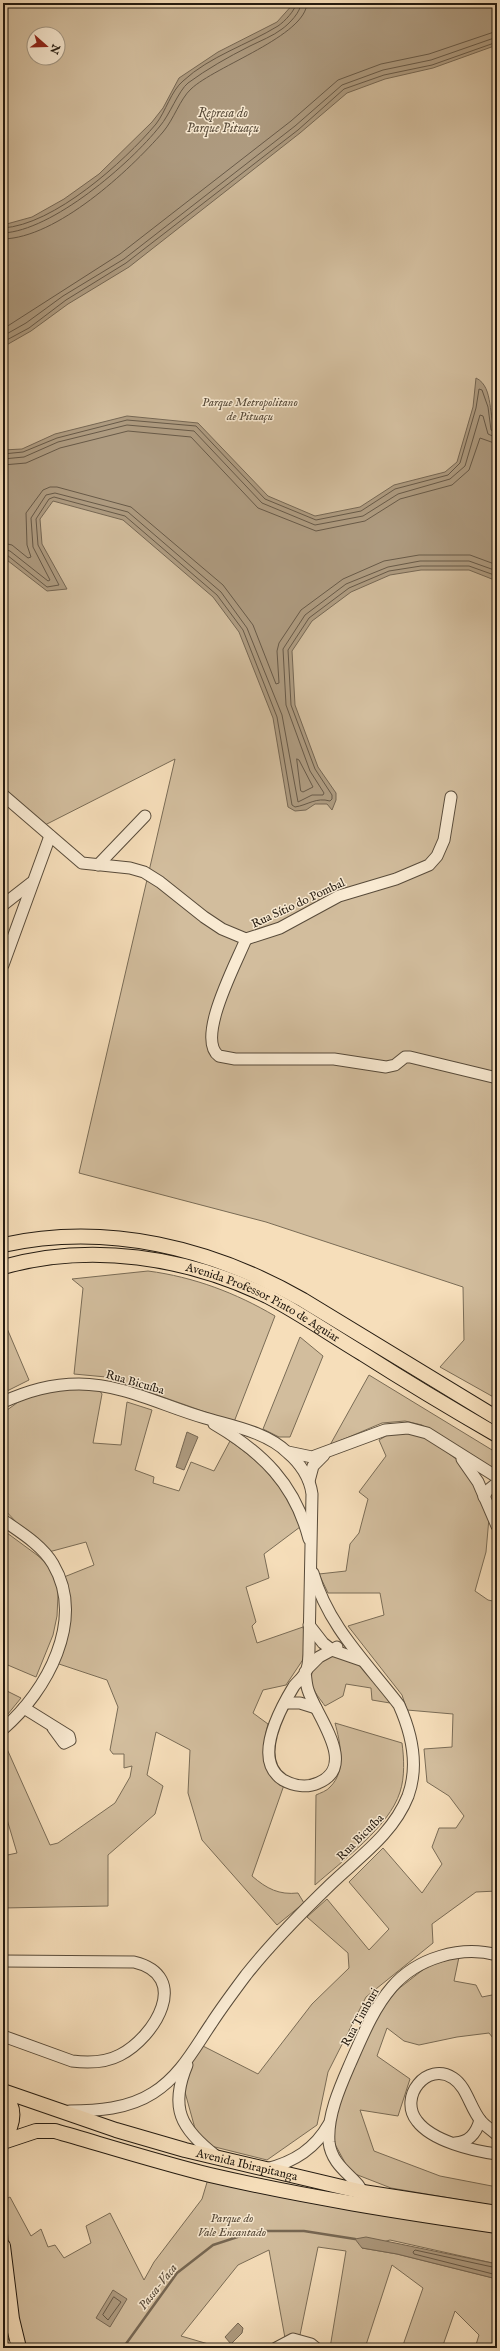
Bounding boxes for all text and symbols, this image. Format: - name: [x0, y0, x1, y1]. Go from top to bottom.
- north arrow: [26, 26, 66, 66]
- text: N: [46, 41, 63, 56]
- water label: Represa do Parque Pituaçu: [187, 105, 259, 137]
- park label: Parque Metropolitano de Pituaçu: [202, 395, 298, 424]
- street label: Rua Sítio do Pombal: [249, 875, 348, 932]
- street label: Avenida Professor Pinto de Aguiar: [183, 1260, 343, 1346]
- street label: Rua Bicuíba: [104, 1367, 167, 1398]
- street label: Rua Bicuíba: [334, 1810, 388, 1864]
- street label: Rua Timburi: [338, 1985, 383, 2049]
- street label: Avenida Ibirapitanga: [194, 2146, 300, 2185]
- park label: Parque do Vale Encantado: [198, 2211, 266, 2240]
- water label: Passa-Vaca: [135, 2260, 182, 2313]

